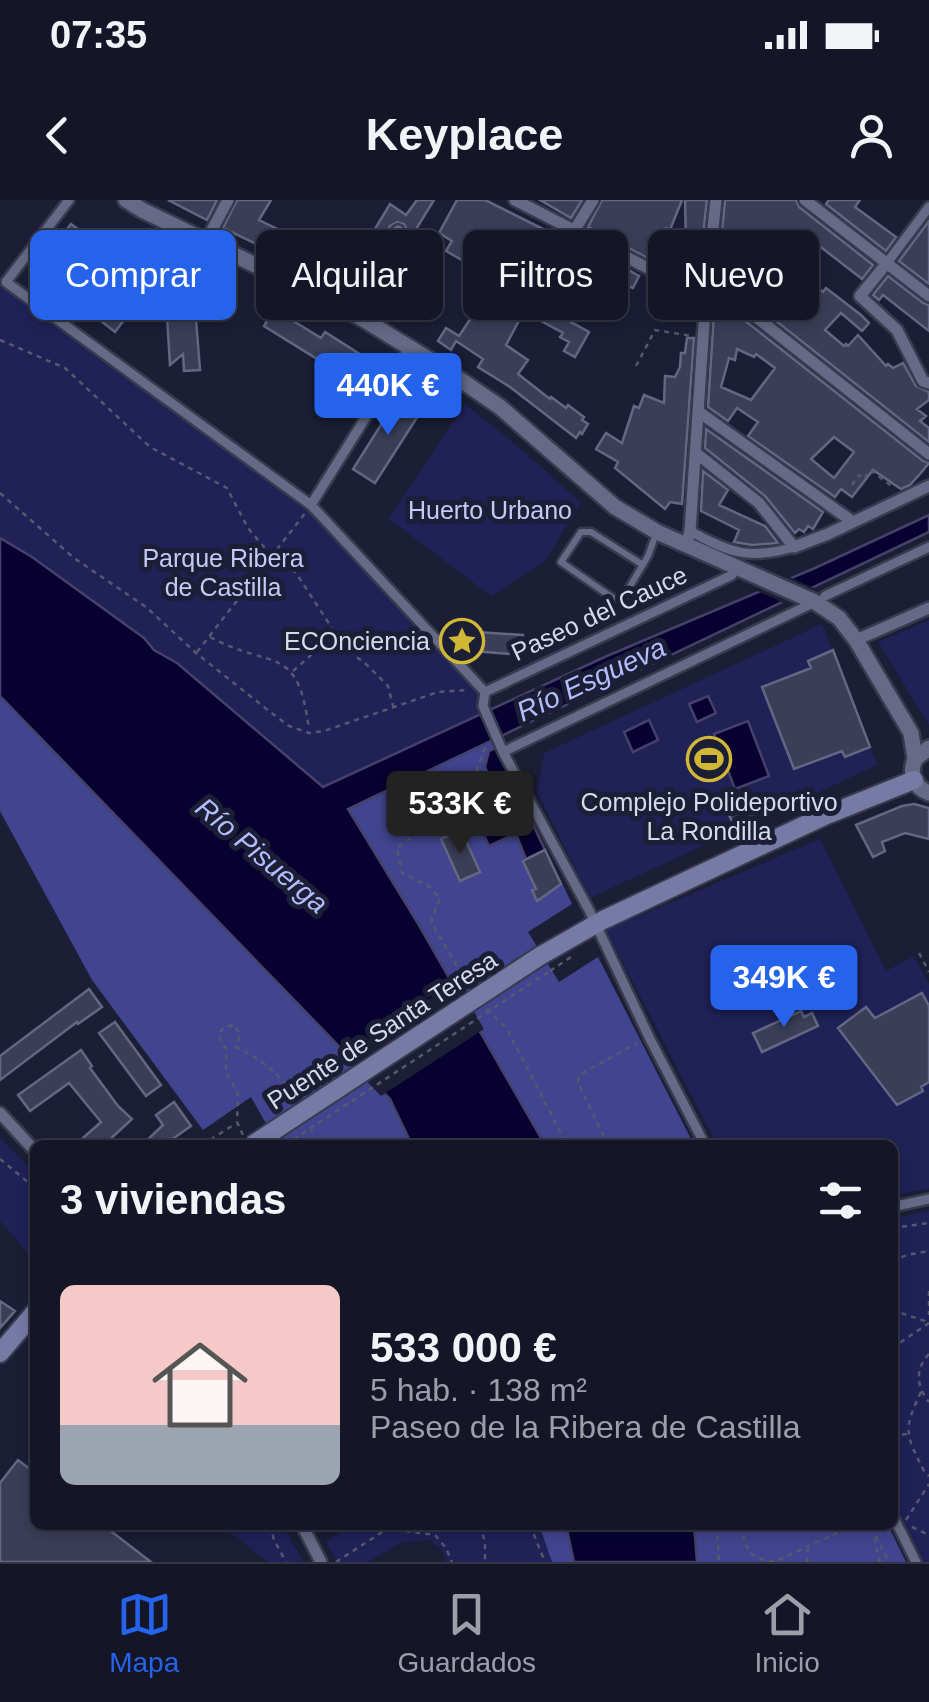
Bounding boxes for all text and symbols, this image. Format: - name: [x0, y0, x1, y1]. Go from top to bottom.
- text: 07:35: [50, 14, 147, 56]
- icon: back: [30, 108, 85, 163]
- icon: person: [844, 108, 899, 163]
- text: Keyplace: [366, 109, 563, 160]
- chip: Comprar: [30, 230, 236, 320]
- chip: Alquilar: [256, 230, 443, 320]
- chip: Filtros: [463, 230, 628, 320]
- chip: Nuevo: [648, 230, 819, 320]
- pin: 440K €: [307, 353, 469, 438]
- text: 440K €: [336, 367, 440, 403]
- park label: Huerto Urbano: [408, 496, 572, 524]
- park label: Parque Ribera de Castilla: [142, 544, 304, 601]
- street label: Paseo del Cauce: [507, 560, 691, 666]
- place icon: ECOnciencia: [439, 618, 485, 664]
- place label: ECOnciencia: [284, 627, 430, 655]
- water label: Río Esgueva: [512, 632, 670, 727]
- sports icon: Complejo Polideportivo La Rondilla: [686, 736, 732, 782]
- pin: 533K €: [379, 771, 541, 856]
- text: 533K €: [408, 785, 512, 821]
- place label: Complejo Polideportivo La Rondilla: [580, 788, 838, 845]
- water label: Río Pisuerga: [190, 791, 334, 919]
- street label: Puente de Santa Teresa: [262, 945, 502, 1115]
- pin: 349K €: [703, 945, 865, 1030]
- text: 349K €: [732, 959, 836, 995]
- icon: filters: [813, 1173, 868, 1228]
- text: 3 viviendas: [60, 1176, 286, 1223]
- text: 533 000 €: [370, 1324, 557, 1371]
- icon: home: [140, 1325, 260, 1445]
- text: 5 hab. · 138 m²: [370, 1372, 587, 1408]
- text: Paseo de la Ribera de Castilla: [370, 1409, 800, 1445]
- tab: Mapa: [109, 1587, 179, 1679]
- tab: Guardados: [398, 1587, 536, 1679]
- tab: Inicio: [754, 1587, 820, 1679]

